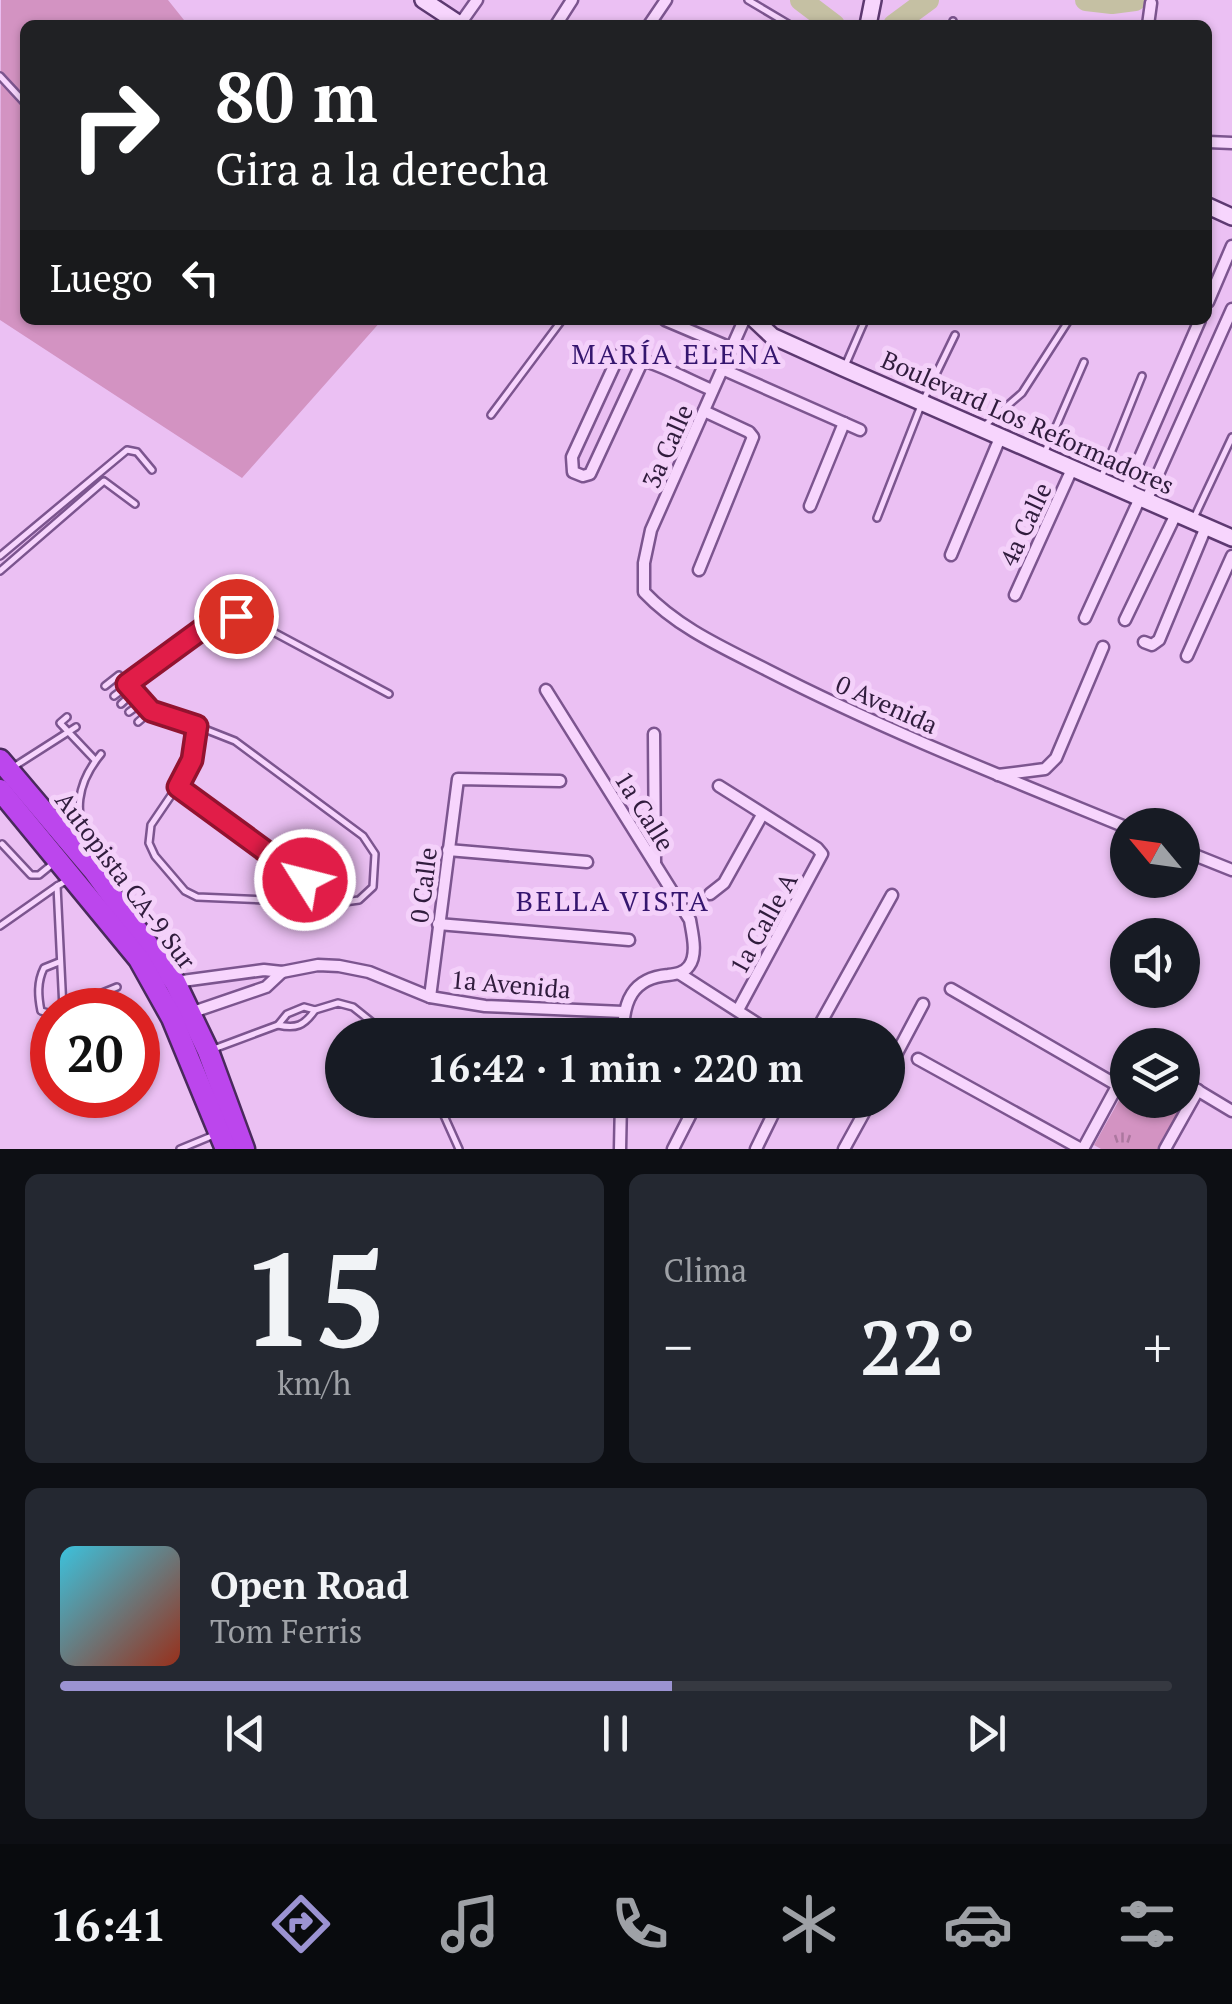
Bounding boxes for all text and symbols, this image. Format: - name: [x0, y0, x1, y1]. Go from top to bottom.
- text: 80 m: [215, 49, 378, 142]
- icon: right: [50, 60, 180, 190]
- text: Gira a la derecha: [215, 138, 549, 198]
- icon: left: [173, 250, 228, 305]
- text: Luego: [50, 253, 153, 303]
- district label: MARÍA ELENA: [571, 335, 783, 372]
- street label: Boulevard Los Reformadores: [877, 342, 1179, 502]
- street label: 3a Calle: [634, 399, 700, 493]
- street label: 4a Calle: [991, 477, 1059, 571]
- pin: [194, 574, 279, 659]
- icon: arrive: [209, 589, 264, 644]
- street label: 0 Avenida: [831, 667, 943, 741]
- street label: 1a Calle: [608, 765, 682, 857]
- street label: Autopista CA-9 Sur: [48, 785, 204, 976]
- north arrow: [1110, 808, 1200, 898]
- map controls: [1110, 808, 1200, 1118]
- position arrow: [253, 828, 357, 932]
- street label: 0 Calle: [402, 845, 444, 925]
- street label: 1a Calle A: [722, 866, 805, 980]
- district label: BELLA VISTA: [516, 882, 710, 919]
- button: sound: [1110, 918, 1200, 1008]
- street label: 1a Avenida: [450, 962, 573, 1006]
- speed limit sign: 20: [30, 988, 160, 1118]
- button: layers: [1110, 1028, 1200, 1118]
- text: 16:42 · 1 min · 220 m: [427, 1043, 803, 1093]
- text: 15: [241, 1211, 388, 1383]
- text: Clima: [664, 1249, 747, 1291]
- text: 22°: [860, 1297, 976, 1396]
- text: −: [664, 1310, 693, 1383]
- text: +: [1143, 1310, 1172, 1383]
- text: km/h: [277, 1362, 351, 1404]
- text: Open Road: [210, 1560, 409, 1610]
- text: Tom Ferris: [210, 1610, 362, 1652]
- icon: previous: [218, 1706, 273, 1761]
- icon: pause: [588, 1706, 643, 1761]
- icon: next: [959, 1706, 1014, 1761]
- icon: directions: [266, 1889, 336, 1959]
- icon: music: [435, 1889, 505, 1959]
- icon: phone: [605, 1889, 675, 1959]
- icon: climate: [774, 1889, 844, 1959]
- icon: car: [943, 1889, 1013, 1959]
- icon: filters: [1112, 1889, 1182, 1959]
- text: 16:41: [50, 1894, 167, 1954]

